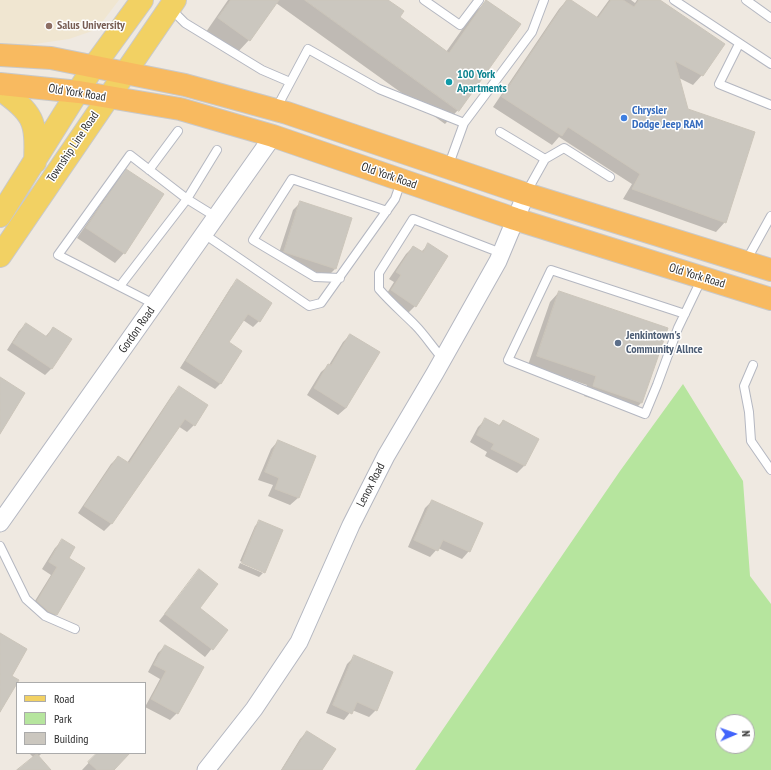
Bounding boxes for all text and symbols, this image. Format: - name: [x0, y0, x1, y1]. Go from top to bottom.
- place label: Salus University: [57, 19, 125, 33]
- marker: Salus University: [44, 21, 54, 31]
- place label: 100 York Apartments: [457, 68, 507, 96]
- marker: 100 York Apartments: [444, 77, 454, 87]
- street label: Old York Road: [47, 81, 107, 105]
- place label: Chrysler Dodge Jeep RAM: [632, 104, 703, 132]
- street label: Township Line Road: [44, 109, 102, 185]
- marker: Chrysler Dodge Jeep RAM: [619, 113, 629, 123]
- street label: Old York Road: [359, 160, 419, 192]
- street label: Old York Road: [667, 261, 727, 291]
- street label: Gordon Road: [116, 304, 158, 356]
- place label: Jenkintown's Community Allnce: [626, 329, 703, 357]
- marker: Jenkintown's Community Allnce: [613, 338, 623, 348]
- street label: Lenox Road: [354, 461, 388, 509]
- legend: [16, 682, 146, 754]
- text: Road: [54, 691, 74, 706]
- text: Park: [54, 711, 72, 726]
- north arrow: [715, 714, 755, 754]
- text: N: [739, 730, 753, 737]
- text: Building: [54, 731, 89, 746]

